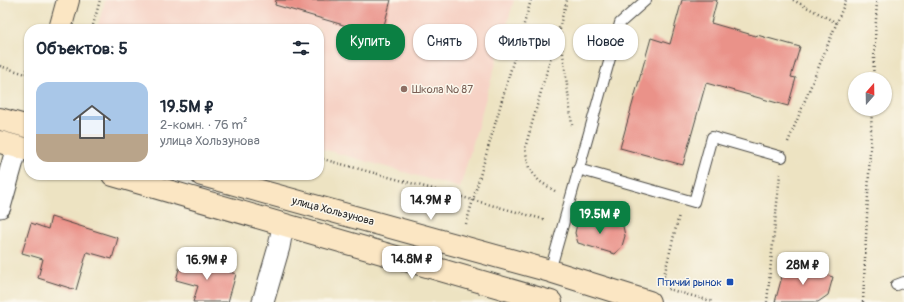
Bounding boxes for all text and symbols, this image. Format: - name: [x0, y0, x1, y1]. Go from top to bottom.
- chip: Купить: [336, 24, 405, 60]
- chip: Снять: [413, 24, 477, 60]
- chip: Фильтры: [485, 24, 565, 60]
- chip: Новое: [573, 24, 638, 60]
- icon: filters: [290, 37, 312, 59]
- text: Объектов: 5: [36, 38, 128, 59]
- north arrow: [848, 72, 892, 116]
- map controls: [848, 72, 892, 116]
- place label: Школа № 87: [412, 83, 473, 96]
- marker: Школа № 87: [399, 84, 409, 94]
- text: 19.5M ₽: [160, 96, 214, 117]
- icon: home: [68, 98, 116, 146]
- text: 2-комн. · 76 m²: [160, 117, 248, 133]
- text: улица Хользунова: [160, 133, 260, 149]
- pin: 14.9M ₽: [394, 187, 468, 221]
- text: 14.9M ₽: [410, 192, 452, 208]
- street label: улица Хользунова: [290, 194, 375, 228]
- pin: 19.5M ₽: [563, 201, 637, 235]
- text: 19.5M ₽: [579, 206, 621, 222]
- pin: 14.8M ₽: [375, 246, 449, 280]
- pin: 16.9M ₽: [170, 247, 244, 281]
- text: 14.8M ₽: [391, 251, 433, 267]
- text: 16.9M ₽: [186, 252, 228, 268]
- pin: 28M ₽: [775, 252, 831, 286]
- text: 28M ₽: [786, 257, 820, 273]
- place label: Птичий рынок: [658, 276, 722, 289]
- marker: Птичий рынок: [725, 277, 735, 287]

